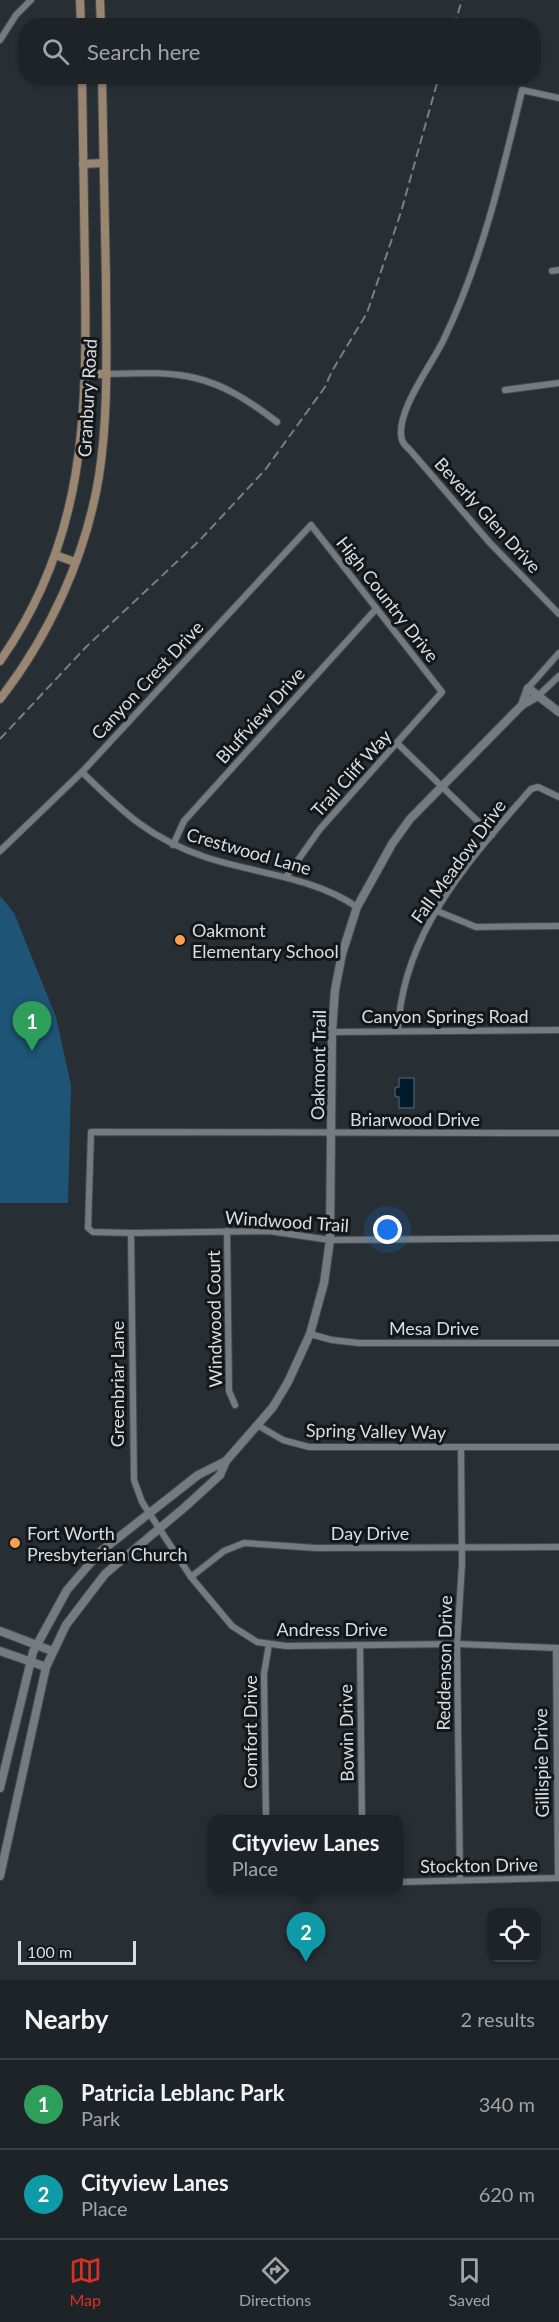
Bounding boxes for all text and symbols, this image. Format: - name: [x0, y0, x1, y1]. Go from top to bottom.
- search box: [18, 18, 541, 84]
- icon: search: [39, 35, 72, 68]
- text: Search here: [87, 38, 200, 65]
- street label: Granbury Road: [73, 338, 101, 458]
- street label: Beverly Glen Drive: [430, 453, 546, 577]
- street label: High Country Drive: [332, 532, 444, 666]
- street label: Canyon Crest Drive: [86, 616, 208, 744]
- street label: Bluffview Drive: [211, 662, 309, 768]
- street label: Trail Cliff Way: [306, 724, 396, 821]
- street label: Fall Meadow Drive: [406, 795, 510, 927]
- street label: Crestwood Lane: [184, 823, 314, 879]
- place label: Oakmont Elementary School: [192, 919, 339, 962]
- marker: Oakmont Elementary School: [173, 933, 187, 947]
- pin: 1: [12, 1002, 51, 1051]
- street label: Canyon Springs Road: [362, 1005, 528, 1027]
- street label: Oakmont Trail: [306, 1010, 330, 1120]
- street label: Briarwood Drive: [350, 1108, 480, 1130]
- street label: Windwood Trail: [224, 1206, 350, 1236]
- your location: [373, 1215, 402, 1244]
- street label: Windwood Court: [202, 1250, 226, 1388]
- street label: Mesa Drive: [389, 1317, 479, 1339]
- street label: Greenbriar Lane: [106, 1321, 128, 1447]
- street label: Spring Valley Way: [306, 1419, 447, 1443]
- place label: Fort Worth Presbyterian Church: [27, 1522, 188, 1565]
- street label: Day Drive: [331, 1522, 409, 1544]
- marker: Fort Worth Presbyterian Church: [8, 1536, 22, 1550]
- street label: Reddenson Drive: [432, 1595, 456, 1731]
- street label: Andress Drive: [276, 1618, 388, 1640]
- street label: Comfort Drive: [239, 1675, 261, 1789]
- street label: Bowin Drive: [334, 1684, 358, 1782]
- street label: Gillispie Drive: [529, 1708, 553, 1818]
- popup: [208, 1815, 403, 1893]
- text: Cityview Lanes: [232, 1829, 379, 1856]
- street label: Stockton Drive: [420, 1853, 538, 1877]
- text: Place: [232, 1856, 278, 1880]
- map controls: [487, 1908, 541, 1962]
- button: locate: [487, 1908, 541, 1962]
- pin: 2: [286, 1912, 326, 1962]
- scale bar: [18, 1938, 136, 1966]
- text: 100 m: [27, 1942, 72, 1961]
- text: Nearby: [24, 2003, 109, 2035]
- text: 2 results: [460, 2007, 535, 2031]
- text: Patricia Leblanc Park: [81, 2079, 284, 2106]
- text: 1: [38, 2092, 49, 2116]
- text: 340 m: [479, 2092, 535, 2116]
- text: Park: [81, 2106, 120, 2130]
- text: Cityview Lanes: [81, 2169, 229, 2196]
- text: 2: [38, 2182, 49, 2206]
- text: 620 m: [479, 2182, 535, 2206]
- text: Place: [81, 2196, 128, 2220]
- tab: Map: [69, 2254, 102, 2309]
- tab: Directions: [239, 2254, 311, 2309]
- tab: Saved: [449, 2254, 490, 2309]

